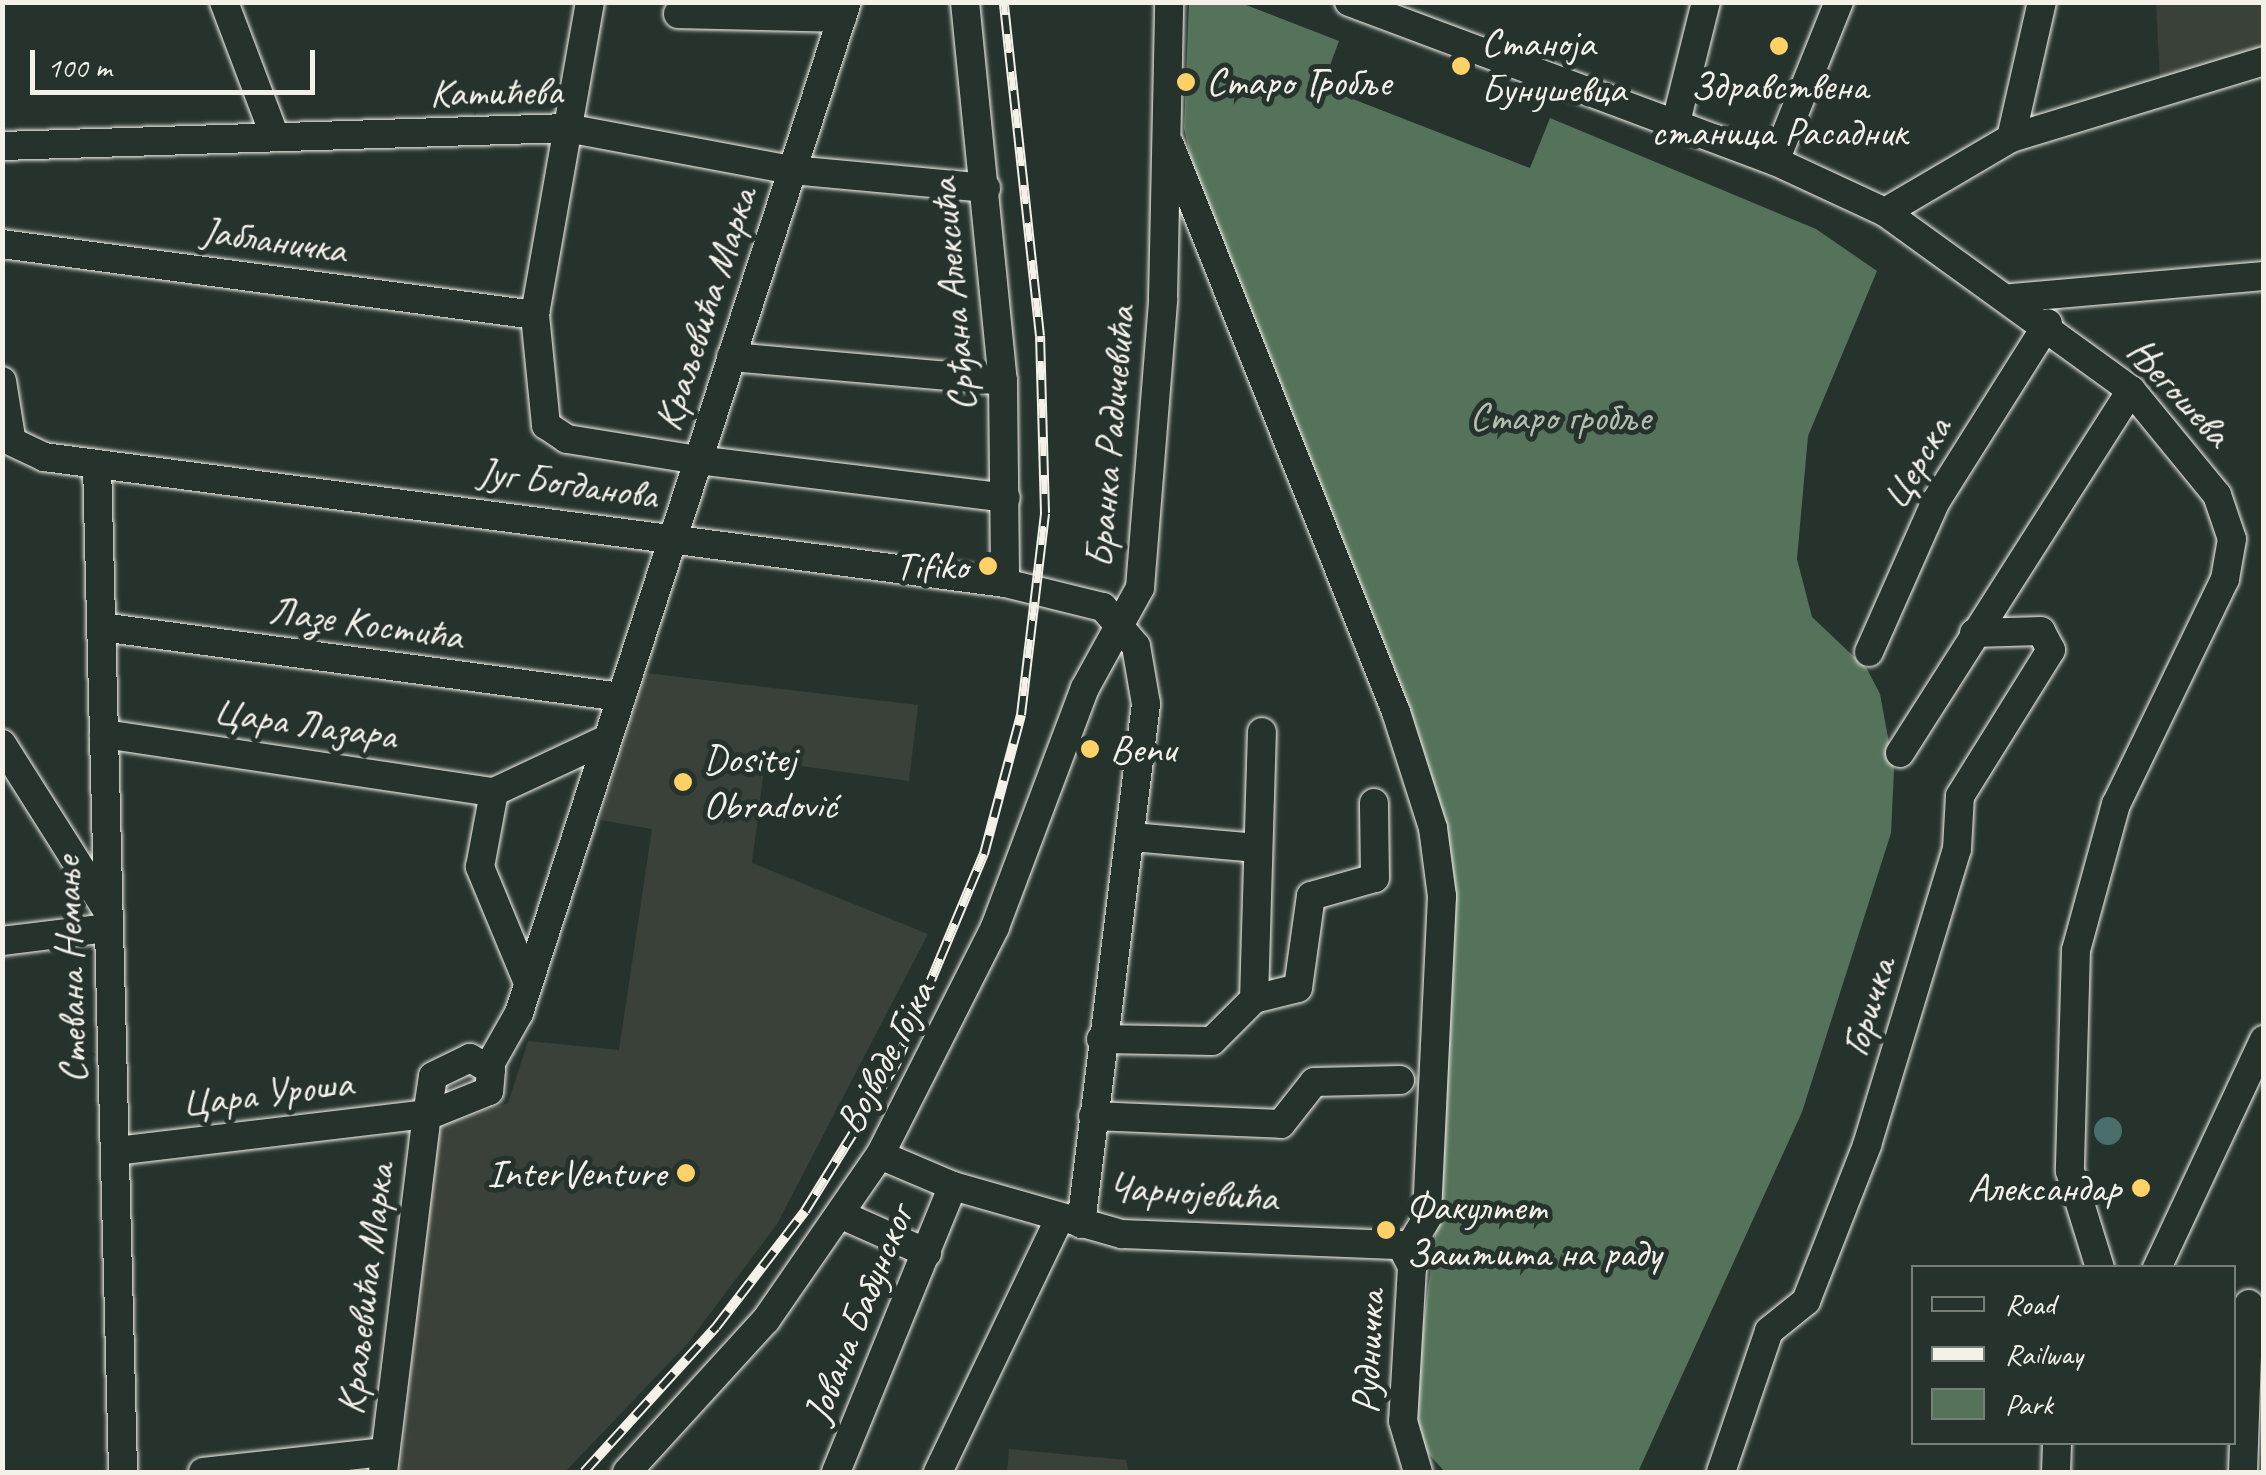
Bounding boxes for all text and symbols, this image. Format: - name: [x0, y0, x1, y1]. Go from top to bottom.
- place label: Станоја Бунушевца: [1481, 19, 1626, 113]
- scale bar: [35, 30, 320, 92]
- marker: Здравствена станица Расадник: [1768, 35, 1790, 57]
- text: 100 m: [47, 48, 112, 86]
- marker: Станоја Бунушевца: [1450, 55, 1472, 77]
- place label: Старо Гробље: [1206, 58, 1387, 106]
- place label: Здравствена станица Расадник: [1651, 62, 1907, 156]
- street label: Катићева: [429, 67, 563, 117]
- marker: Старо Гробље: [1175, 71, 1197, 93]
- street label: Срђана Алексића: [919, 173, 987, 417]
- street label: Краљевића Марка: [643, 181, 767, 437]
- street label: Јабланичка: [199, 206, 349, 274]
- street label: Бранка Радичевића: [1075, 303, 1145, 571]
- street label: Његошева: [2117, 327, 2241, 457]
- park label: Старо гробље: [1469, 393, 1651, 441]
- street label: Церска: [1871, 408, 1961, 518]
- street label: Југ Богданова: [475, 447, 661, 519]
- place label: Tifiko: [895, 542, 968, 590]
- marker: Tifiko: [977, 555, 999, 577]
- street label: Лазе Костића: [264, 585, 468, 661]
- street label: Цара Лазара: [210, 686, 400, 760]
- place label: Benu: [1110, 725, 1177, 773]
- place label: Dositej Obradović: [703, 735, 837, 829]
- marker: Benu: [1079, 738, 1101, 760]
- marker: Dositej Obradović: [672, 771, 694, 793]
- street label: Стевана Немање: [42, 856, 98, 1084]
- street label: Горичка: [1830, 952, 1906, 1062]
- street label: Војводе Гојка: [825, 973, 945, 1141]
- street label: Цара Уроша: [180, 1059, 354, 1127]
- place label: InterVenture: [487, 1149, 666, 1197]
- street label: Краљевића Марка: [326, 1160, 404, 1418]
- marker: InterVenture: [675, 1162, 697, 1184]
- street label: Чарнојевића: [1107, 1162, 1279, 1222]
- place label: Александар: [1967, 1164, 2121, 1212]
- marker: Александар: [2130, 1177, 2152, 1199]
- place label: Факултет Заштита на раду: [1406, 1183, 1662, 1277]
- street label: Јована Бабунског: [792, 1198, 924, 1430]
- marker: Факултет Заштита на раду: [1375, 1219, 1397, 1241]
- legend: [1911, 1265, 2236, 1445]
- text: Road: [2005, 1285, 2055, 1323]
- street label: Рудничка: [1341, 1289, 1395, 1415]
- text: Railway: [2005, 1335, 2083, 1373]
- text: Park: [2005, 1385, 2053, 1423]

